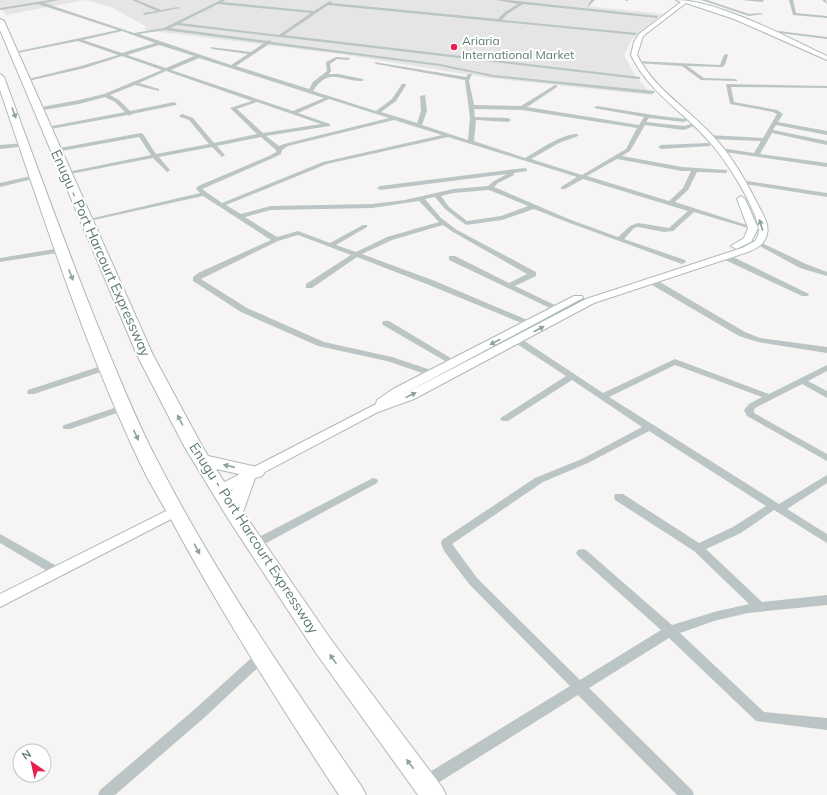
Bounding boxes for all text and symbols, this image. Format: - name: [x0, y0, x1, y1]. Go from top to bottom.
- place label: Ariaria International Market: [462, 33, 574, 62]
- marker: Ariaria International Market: [449, 42, 459, 52]
- one-way arrow: [11, 108, 17, 120]
- street label: Enugu - Port Harcourt Expressway: [47, 147, 155, 360]
- one-way arrow: [758, 219, 764, 231]
- one-way arrow: [68, 270, 74, 282]
- one-way arrow: [533, 326, 544, 332]
- one-way arrow: [489, 339, 501, 345]
- one-way arrow: [405, 392, 416, 398]
- one-way arrow: [176, 414, 183, 426]
- one-way arrow: [133, 429, 139, 440]
- street label: Enugu - Port Harcourt Expressway: [185, 439, 323, 637]
- one-way arrow: [222, 463, 235, 469]
- one-way arrow: [194, 543, 201, 555]
- one-way arrow: [329, 654, 337, 665]
- north arrow: [12, 743, 52, 783]
- text: N: [19, 747, 34, 763]
- one-way arrow: [406, 759, 414, 769]

